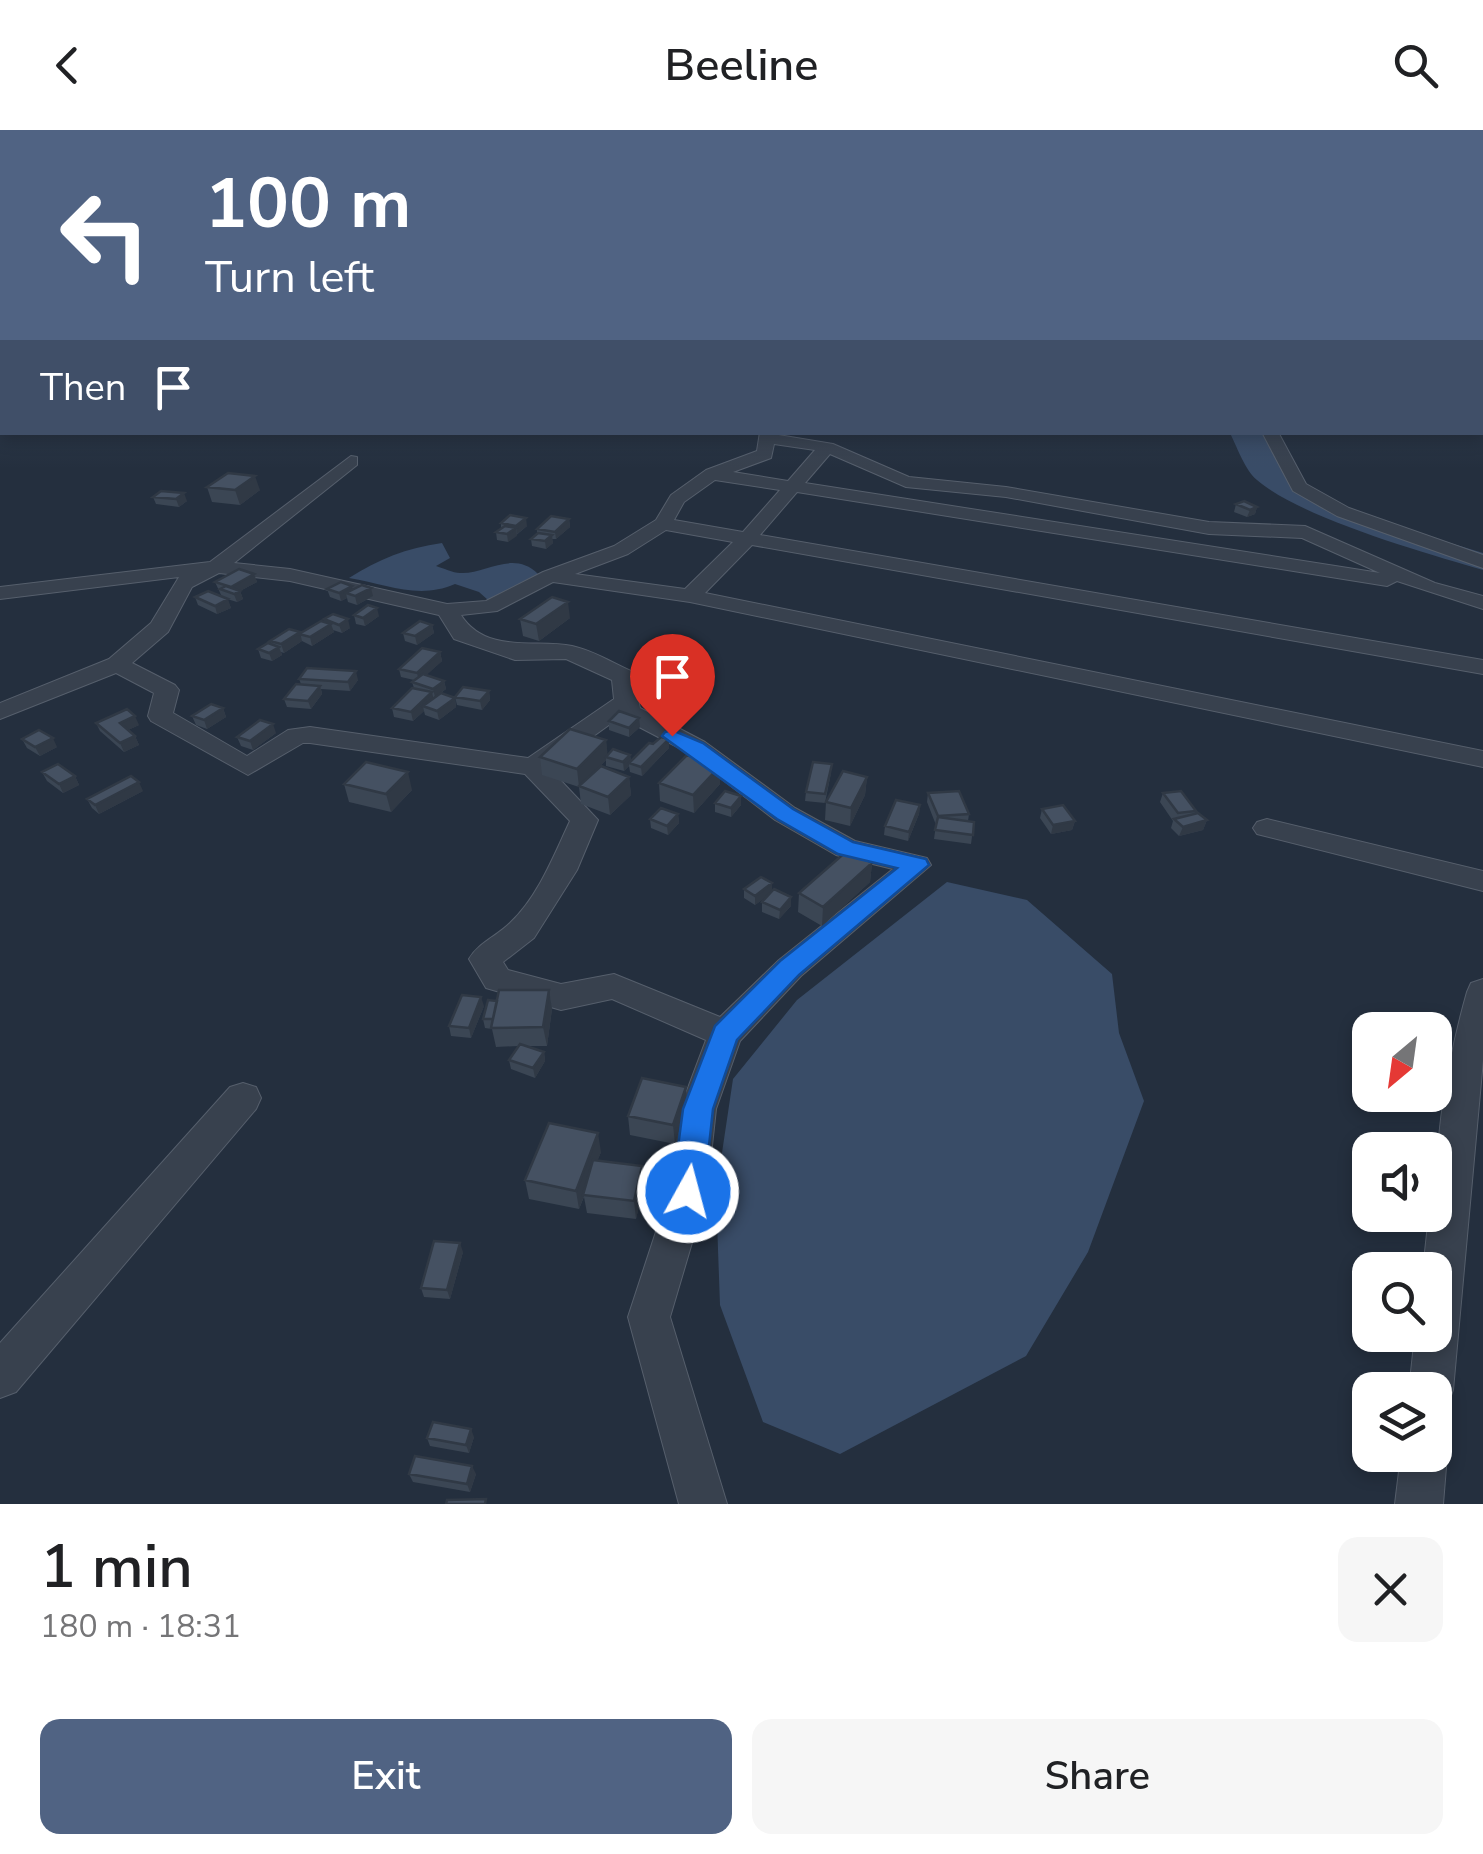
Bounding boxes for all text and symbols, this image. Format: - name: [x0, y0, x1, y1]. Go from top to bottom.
- text: Beeline: [665, 35, 818, 96]
- icon: back: [40, 38, 95, 93]
- icon: search: [1388, 38, 1443, 93]
- text: 100 m: [205, 156, 411, 252]
- icon: left: [40, 170, 170, 300]
- text: Turn left: [205, 247, 374, 308]
- icon: arrive: [146, 360, 201, 415]
- text: Then: [40, 362, 126, 413]
- pin: [630, 634, 715, 737]
- icon: arrive: [645, 649, 700, 704]
- north arrow: [1352, 1012, 1452, 1112]
- map controls: [1352, 1012, 1452, 1472]
- button: sound: [1352, 1132, 1452, 1232]
- position arrow: [636, 1140, 740, 1244]
- button: search: [1352, 1252, 1452, 1352]
- button: layers: [1352, 1372, 1452, 1472]
- text: 1 min: [40, 1526, 193, 1608]
- button: close: [1338, 1537, 1443, 1642]
- text: 180 m · 18:31: [40, 1605, 241, 1648]
- button: Exit: [40, 1719, 732, 1834]
- button: Share: [752, 1719, 1443, 1834]

